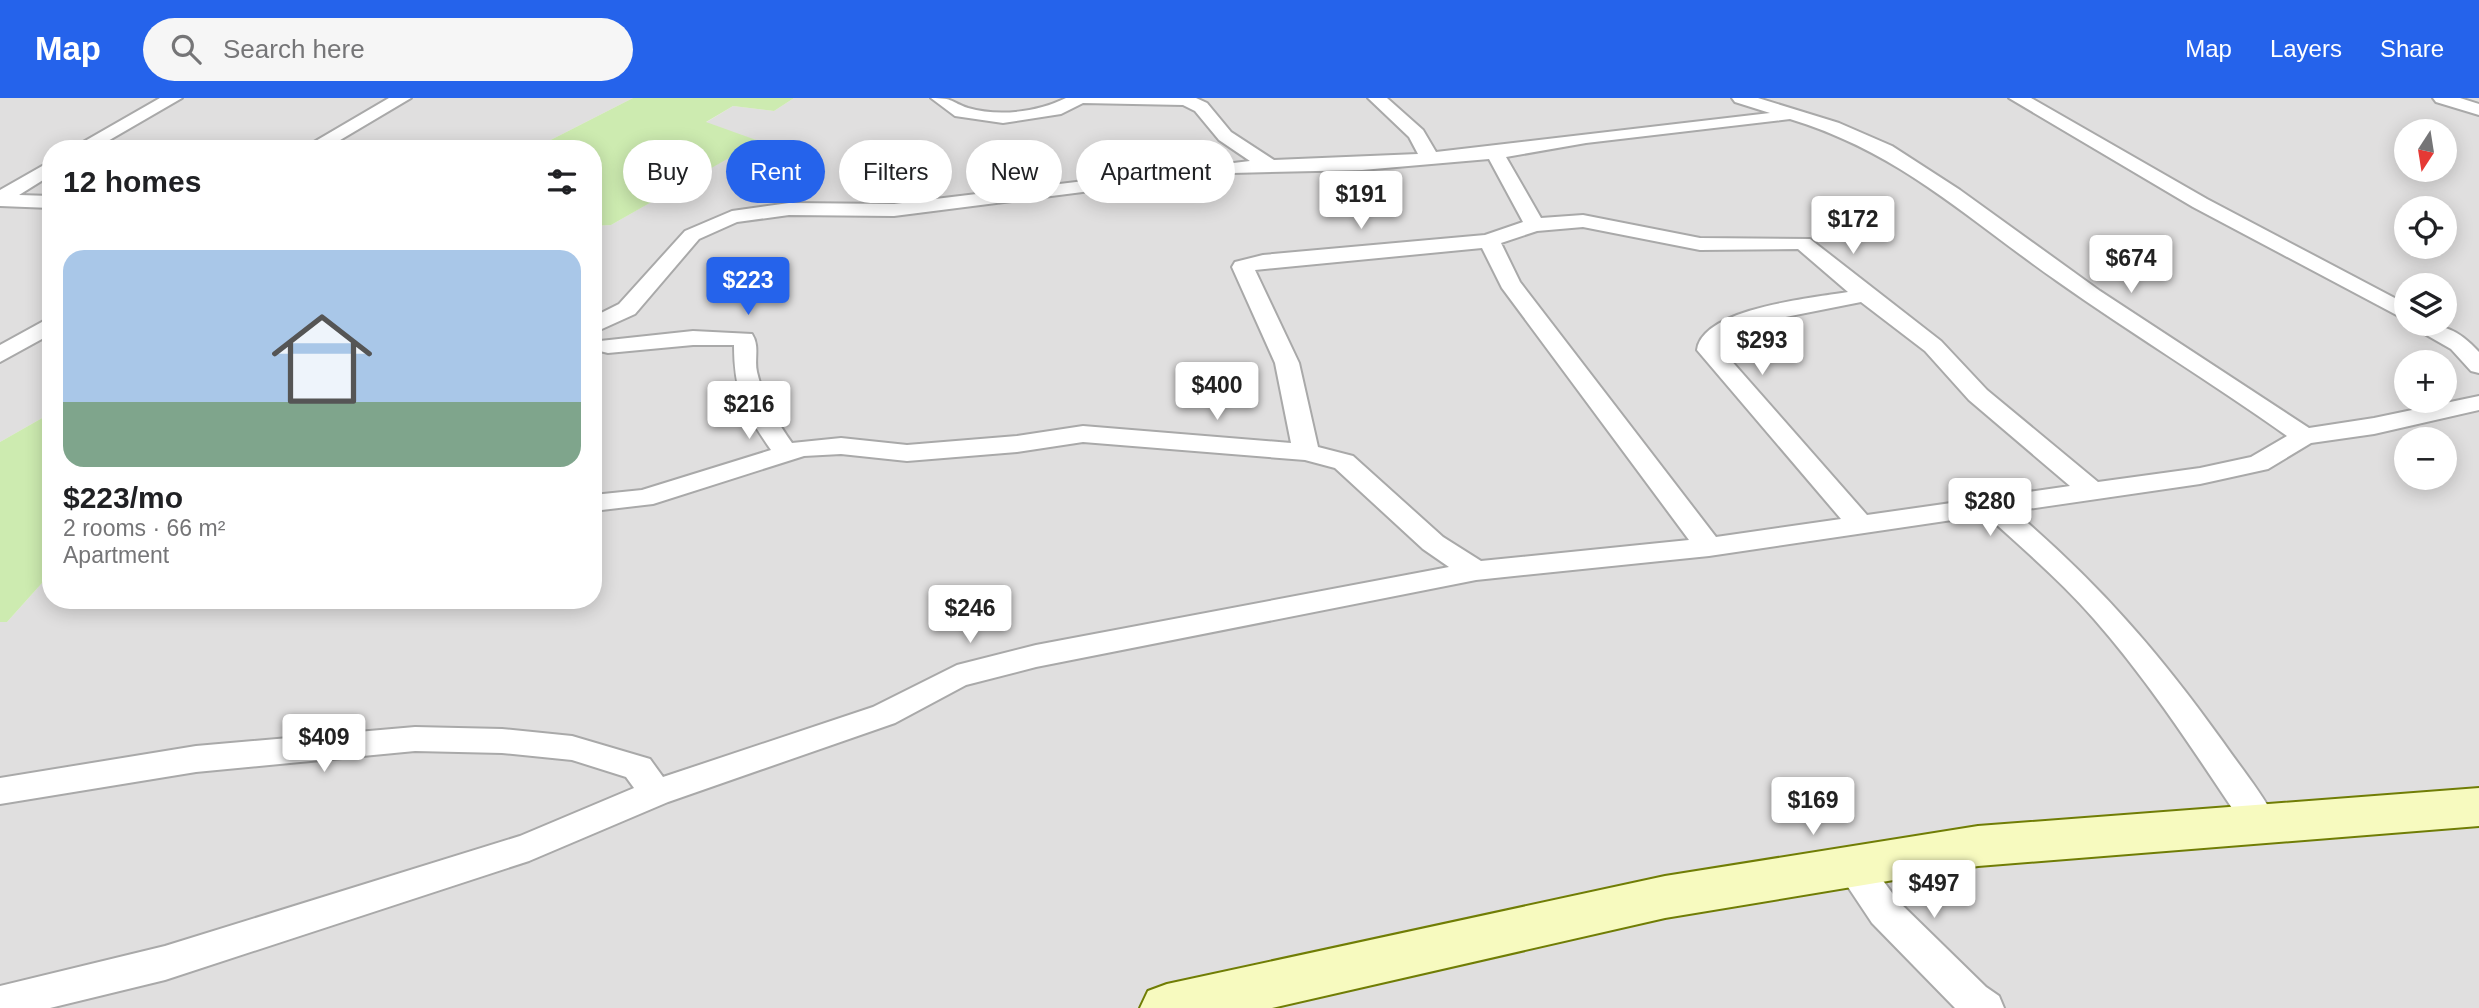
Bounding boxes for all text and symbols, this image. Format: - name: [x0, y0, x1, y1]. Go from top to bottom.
- search box: [143, 18, 633, 81]
- text: Map: [35, 30, 101, 67]
- icon: search: [167, 30, 205, 68]
- text: Search here: [223, 34, 365, 64]
- text: Map: [2185, 35, 2232, 62]
- text: Layers: [2270, 35, 2342, 62]
- text: Share: [2380, 35, 2444, 62]
- north arrow: [2394, 119, 2457, 182]
- map controls: [2394, 119, 2457, 490]
- chip: Buy: [623, 140, 712, 203]
- chip: Rent: [726, 140, 825, 203]
- chip: Filters: [839, 140, 952, 203]
- chip: New: [966, 140, 1062, 203]
- chip: Apartment: [1076, 140, 1235, 203]
- icon: filters: [543, 163, 581, 201]
- text: 12 homes: [63, 165, 201, 198]
- pin: $191: [1320, 172, 1402, 231]
- text: $191: [1335, 181, 1387, 207]
- button: locate: [2394, 196, 2457, 259]
- pin: $172: [1812, 197, 1894, 256]
- text: $172: [1827, 206, 1879, 232]
- pin: $674: [2090, 236, 2172, 295]
- text: $674: [2105, 245, 2157, 271]
- pin: $223: [707, 258, 789, 317]
- text: $223: [722, 267, 774, 293]
- button: layers: [2394, 273, 2457, 336]
- icon: home: [259, 296, 385, 422]
- pin: $293: [1721, 317, 1803, 377]
- text: $293: [1736, 327, 1788, 353]
- button: +: [2394, 350, 2457, 413]
- pin: $400: [1176, 362, 1258, 422]
- text: $400: [1191, 372, 1243, 398]
- pin: $216: [708, 382, 790, 441]
- text: $216: [723, 391, 775, 417]
- button: −: [2394, 427, 2457, 490]
- pin: $280: [1949, 478, 2031, 538]
- text: $223/mo: [63, 481, 183, 514]
- text: $280: [1964, 488, 2016, 514]
- text: 2 rooms · 66 m²: [63, 515, 225, 541]
- text: Apartment: [63, 542, 169, 568]
- pin: $246: [929, 586, 1011, 645]
- text: $246: [944, 595, 996, 621]
- pin: $409: [283, 714, 365, 774]
- text: $409: [298, 724, 350, 750]
- pin: $169: [1772, 778, 1854, 837]
- text: $169: [1787, 787, 1839, 813]
- pin: $497: [1893, 860, 1975, 920]
- text: $497: [1908, 870, 1960, 896]

